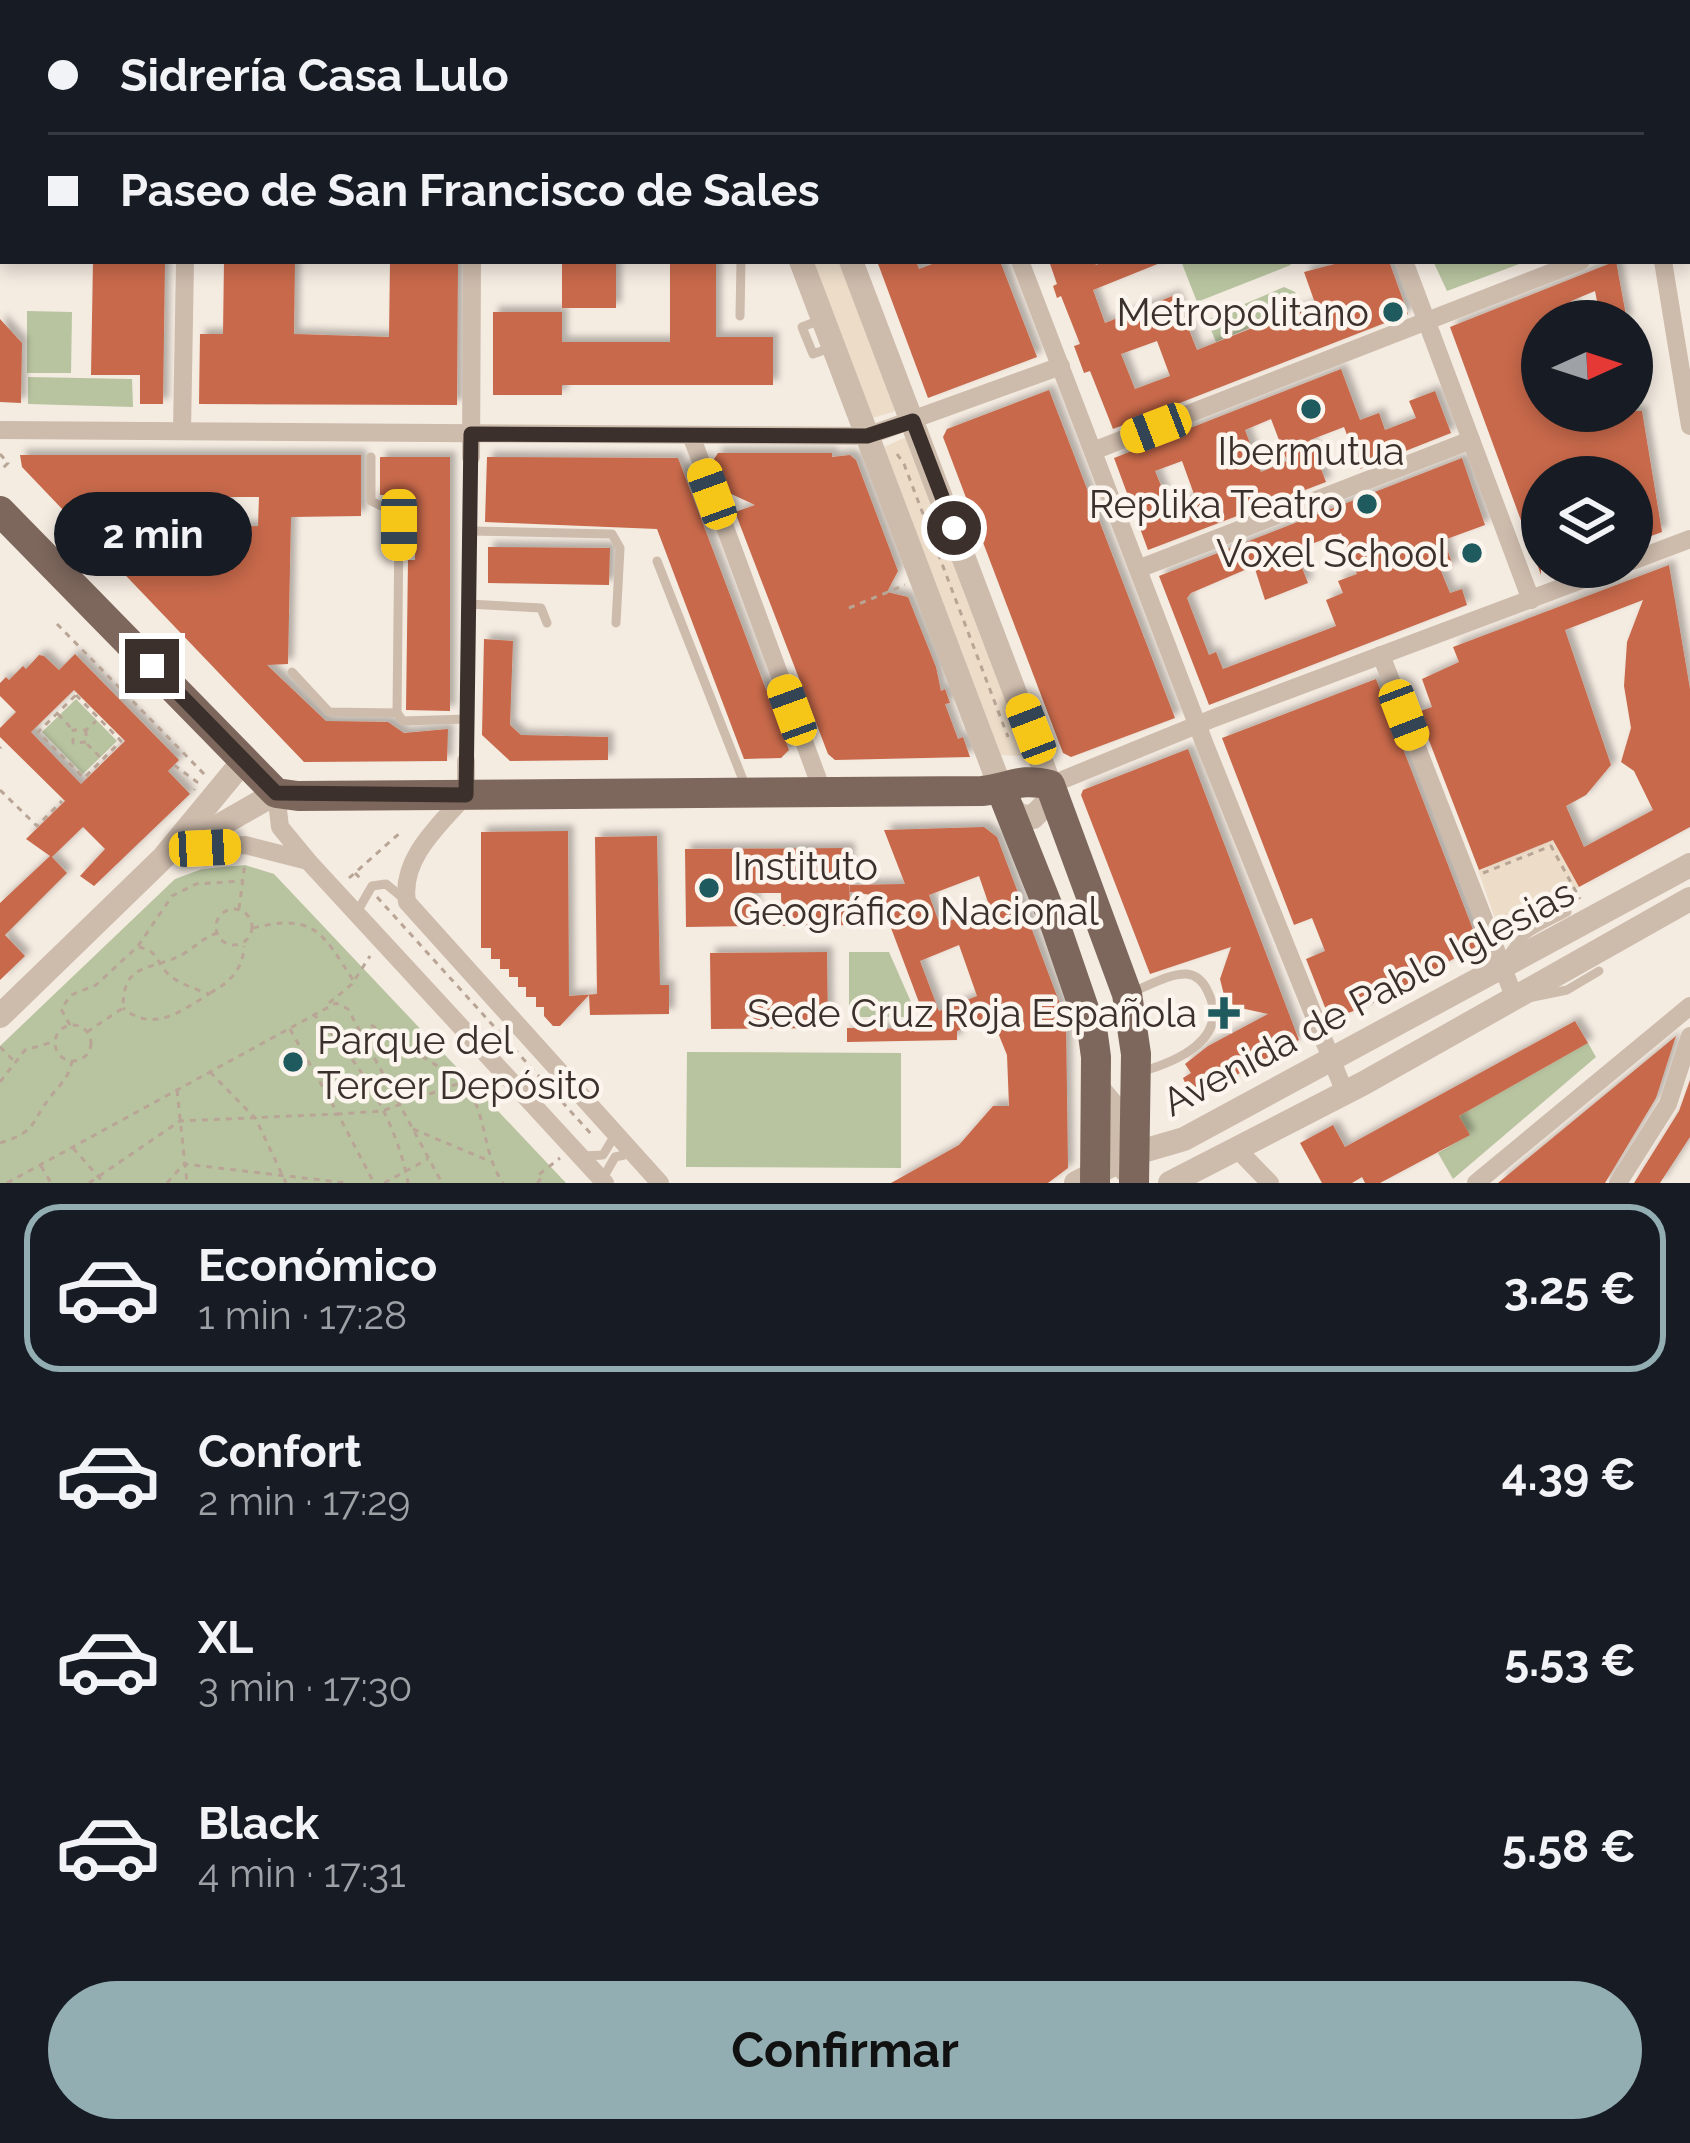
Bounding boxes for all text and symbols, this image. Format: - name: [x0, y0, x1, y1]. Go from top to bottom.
- text: Sidrería Casa Lulo: [120, 49, 509, 102]
- text: Paseo de San Francisco de Sales: [120, 164, 820, 217]
- place label: Metropolitano: [1116, 289, 1369, 335]
- marker: Metropolitano: [1380, 299, 1406, 325]
- north arrow: [1521, 300, 1653, 432]
- map controls: [1521, 300, 1653, 588]
- marker: Ibermutua: [1298, 396, 1324, 422]
- car: [1116, 398, 1196, 458]
- place label: Ibermutua: [1218, 428, 1404, 474]
- car: [683, 454, 741, 534]
- button: layers: [1521, 456, 1653, 588]
- place label: Replika Teatro: [1089, 481, 1343, 527]
- car: [381, 489, 417, 561]
- marker: Replika Teatro: [1354, 491, 1380, 517]
- callout: 2 min: [53, 492, 251, 576]
- route start: [927, 501, 981, 555]
- text: 2 min: [102, 511, 204, 557]
- place label: Voxel School: [1216, 530, 1448, 576]
- marker: Voxel School: [1459, 540, 1485, 566]
- route end: [125, 639, 179, 693]
- car: [763, 670, 821, 750]
- car: [1374, 675, 1434, 755]
- car: [1001, 689, 1061, 769]
- car: [168, 828, 242, 868]
- place label: Instituto Geográfico Nacional: [733, 843, 1099, 934]
- street label: Avenida de Pablo Iglesias: [1154, 869, 1582, 1125]
- marker: Instituto Geográfico Nacional: [696, 875, 722, 901]
- place label: Sede Cruz Roja Española: [747, 990, 1197, 1036]
- marker: Sede Cruz Roja Española: [1208, 997, 1240, 1029]
- place label: Parque del Tercer Depósito: [317, 1017, 601, 1108]
- marker: Parque del Tercer Depósito: [280, 1049, 306, 1075]
- icon: car: [54, 1234, 162, 1342]
- text: Económico: [198, 1239, 437, 1292]
- text: 3.25 €: [1504, 1262, 1636, 1315]
- text: 1 min · 17:28: [198, 1292, 407, 1338]
- icon: car: [54, 1420, 162, 1528]
- text: Confort: [198, 1425, 361, 1478]
- text: 4.39 €: [1502, 1448, 1636, 1501]
- text: 2 min · 17:29: [198, 1478, 410, 1524]
- icon: car: [54, 1606, 162, 1714]
- text: XL: [198, 1611, 253, 1664]
- text: 5.53 €: [1504, 1634, 1636, 1687]
- text: 3 min · 17:30: [198, 1664, 413, 1710]
- icon: car: [54, 1792, 162, 1900]
- text: Black: [198, 1797, 319, 1850]
- text: 5.58 €: [1502, 1820, 1636, 1873]
- text: 4 min · 17:31: [198, 1850, 406, 1896]
- button: Confirmar: [48, 1981, 1642, 2119]

